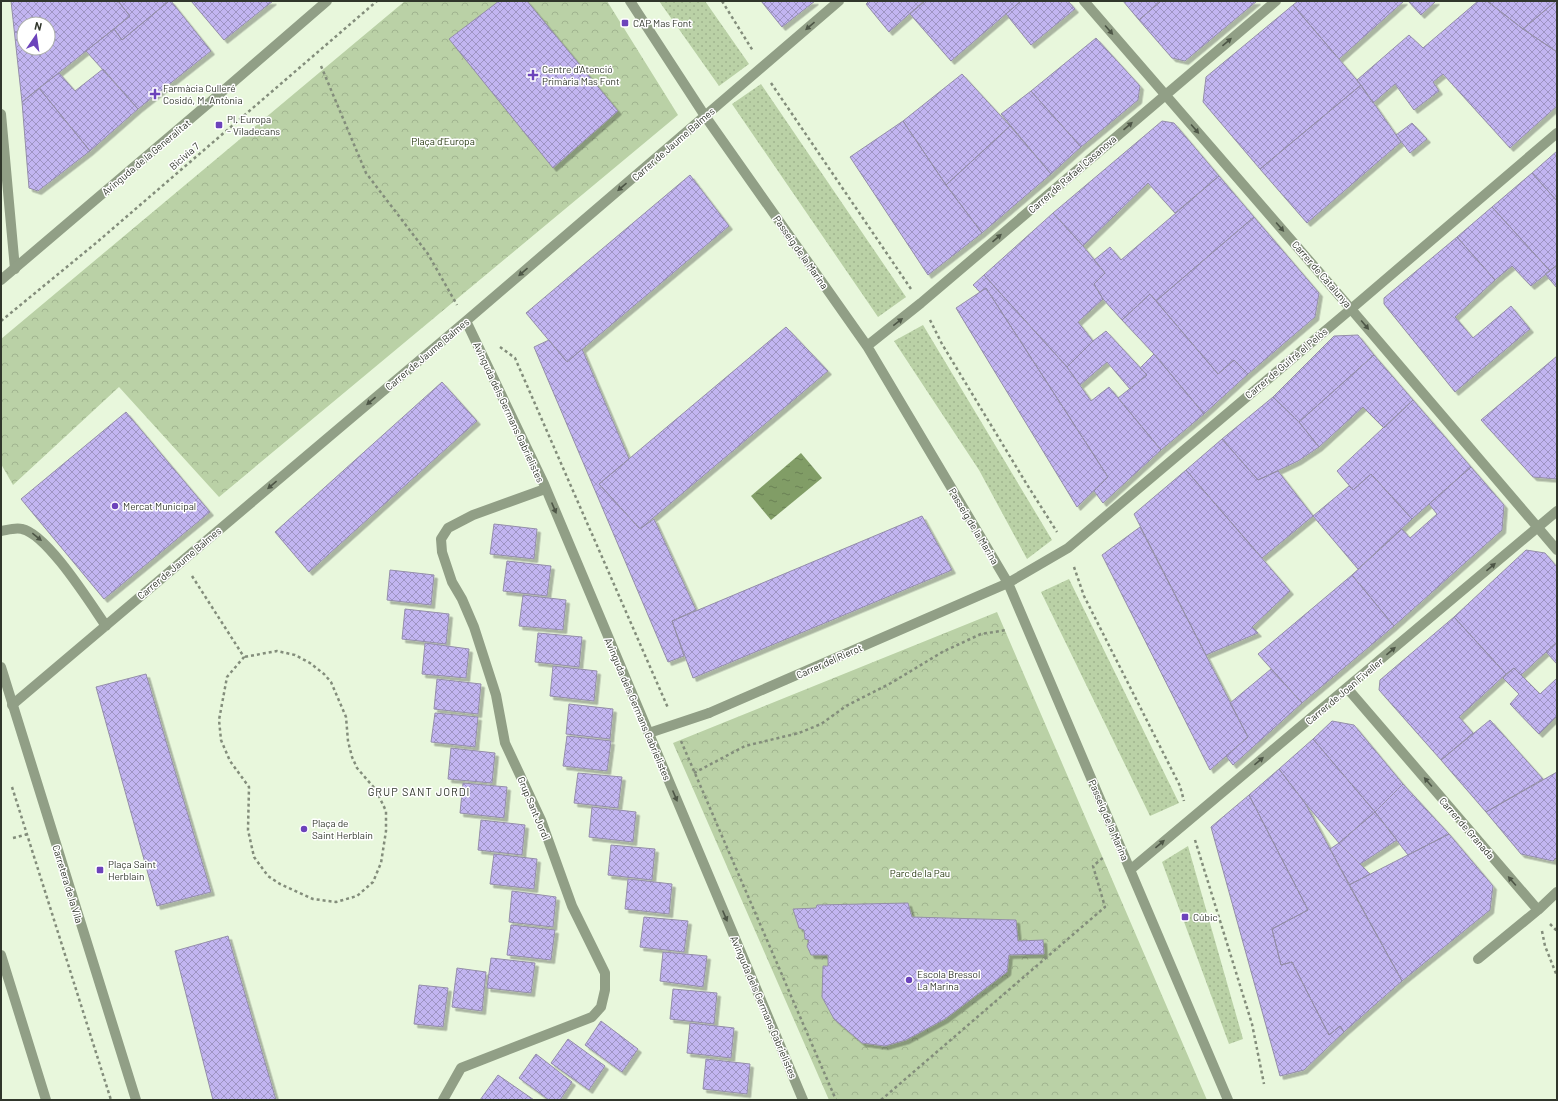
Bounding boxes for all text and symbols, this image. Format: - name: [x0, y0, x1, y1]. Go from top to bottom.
- north arrow: [16, 16, 56, 56]
- place label: CAP Mas Font: [633, 17, 692, 29]
- marker: CAP Mas Font: [620, 18, 630, 28]
- text: N: [33, 19, 43, 33]
- one-way arrow: [804, 22, 815, 31]
- one-way arrow: [1105, 25, 1114, 36]
- one-way arrow: [1222, 38, 1233, 47]
- place label: Centre d'Atenció Primària Mas Font: [542, 63, 620, 87]
- marker: Centre d'Atenció Primària Mas Font: [527, 69, 539, 81]
- place label: Farmàcia Culleré Cosidó, M. Antònia: [163, 82, 243, 106]
- marker: Farmàcia Culleré Cosidó, M. Antònia: [150, 89, 160, 99]
- street label: Carrer de Jaume Balmes: [629, 105, 717, 183]
- place label: Pl. Europa - Viladecans: [227, 113, 280, 137]
- street label: Avinguda de la Generalitat: [99, 116, 193, 198]
- marker: Pl. Europa - Viladecans: [214, 120, 224, 130]
- one-way arrow: [1123, 122, 1134, 131]
- one-way arrow: [1190, 123, 1199, 134]
- street label: Carrer de Rafael Casanova: [1026, 132, 1118, 216]
- park label: Plaça d'Europa: [411, 135, 475, 147]
- street label: Bicivia 7: [167, 140, 202, 172]
- one-way arrow: [617, 183, 627, 192]
- street label: Passeig de la Marina: [771, 213, 831, 291]
- one-way arrow: [1275, 222, 1284, 231]
- one-way arrow: [992, 234, 1003, 243]
- street label: Carrer de Catalunya: [1290, 238, 1354, 310]
- one-way arrow: [518, 267, 529, 276]
- street label: Carrer de Jaume Balmes: [383, 315, 471, 393]
- one-way arrow: [892, 317, 903, 326]
- one-way arrow: [1361, 320, 1370, 330]
- street label: Carrer de Guifré el Pelós: [1242, 325, 1330, 401]
- street label: Avinguda dels Germans Gabrielistes: [471, 340, 547, 484]
- one-way arrow: [366, 397, 376, 406]
- one-way arrow: [266, 481, 277, 490]
- street label: Passeig de la Marina: [946, 486, 1002, 566]
- place label: Mercat Municipal: [123, 500, 196, 512]
- marker: Mercat Municipal: [110, 501, 120, 511]
- one-way arrow: [551, 503, 557, 514]
- street label: Carrer de Jaume Balmes: [135, 524, 223, 602]
- one-way arrow: [32, 533, 43, 541]
- one-way arrow: [1486, 563, 1496, 572]
- street label: Avinguda dels Germans Gabrielistes: [602, 636, 674, 782]
- street label: Carrer del Rierot: [794, 641, 864, 681]
- one-way arrow: [1386, 646, 1397, 655]
- street label: Carrer de Joan Fiveller: [1303, 655, 1385, 727]
- one-way arrow: [1254, 756, 1265, 765]
- street label: Grup Sant Jordi: [515, 775, 553, 841]
- one-way arrow: [1423, 777, 1432, 787]
- street label: Passeig de la Marina: [1087, 778, 1131, 862]
- district label: GRUP SANT JORDI: [368, 785, 470, 798]
- one-way arrow: [672, 790, 678, 801]
- street label: Carrer de Granada: [1437, 795, 1497, 861]
- place label: Plaça de Saint Herblain: [312, 817, 373, 841]
- marker: Plaça de Saint Herblain: [299, 824, 309, 834]
- one-way arrow: [1154, 840, 1165, 849]
- street label: Carretera de la Vila: [50, 843, 86, 925]
- place label: Plaça Saint Herblain: [108, 858, 157, 882]
- marker: Plaça Saint Herblain: [95, 865, 105, 875]
- park label: Parc de la Pau: [890, 867, 950, 879]
- one-way arrow: [1508, 875, 1517, 886]
- one-way arrow: [723, 910, 729, 922]
- place label: Cúbic: [1193, 911, 1218, 923]
- marker: Cúbic: [1180, 912, 1190, 922]
- street label: Avinguda dels Germans Gabrielistes: [728, 934, 800, 1080]
- place label: Escola Bressol La Marina: [917, 968, 980, 992]
- marker: Escola Bressol La Marina: [904, 975, 914, 985]

